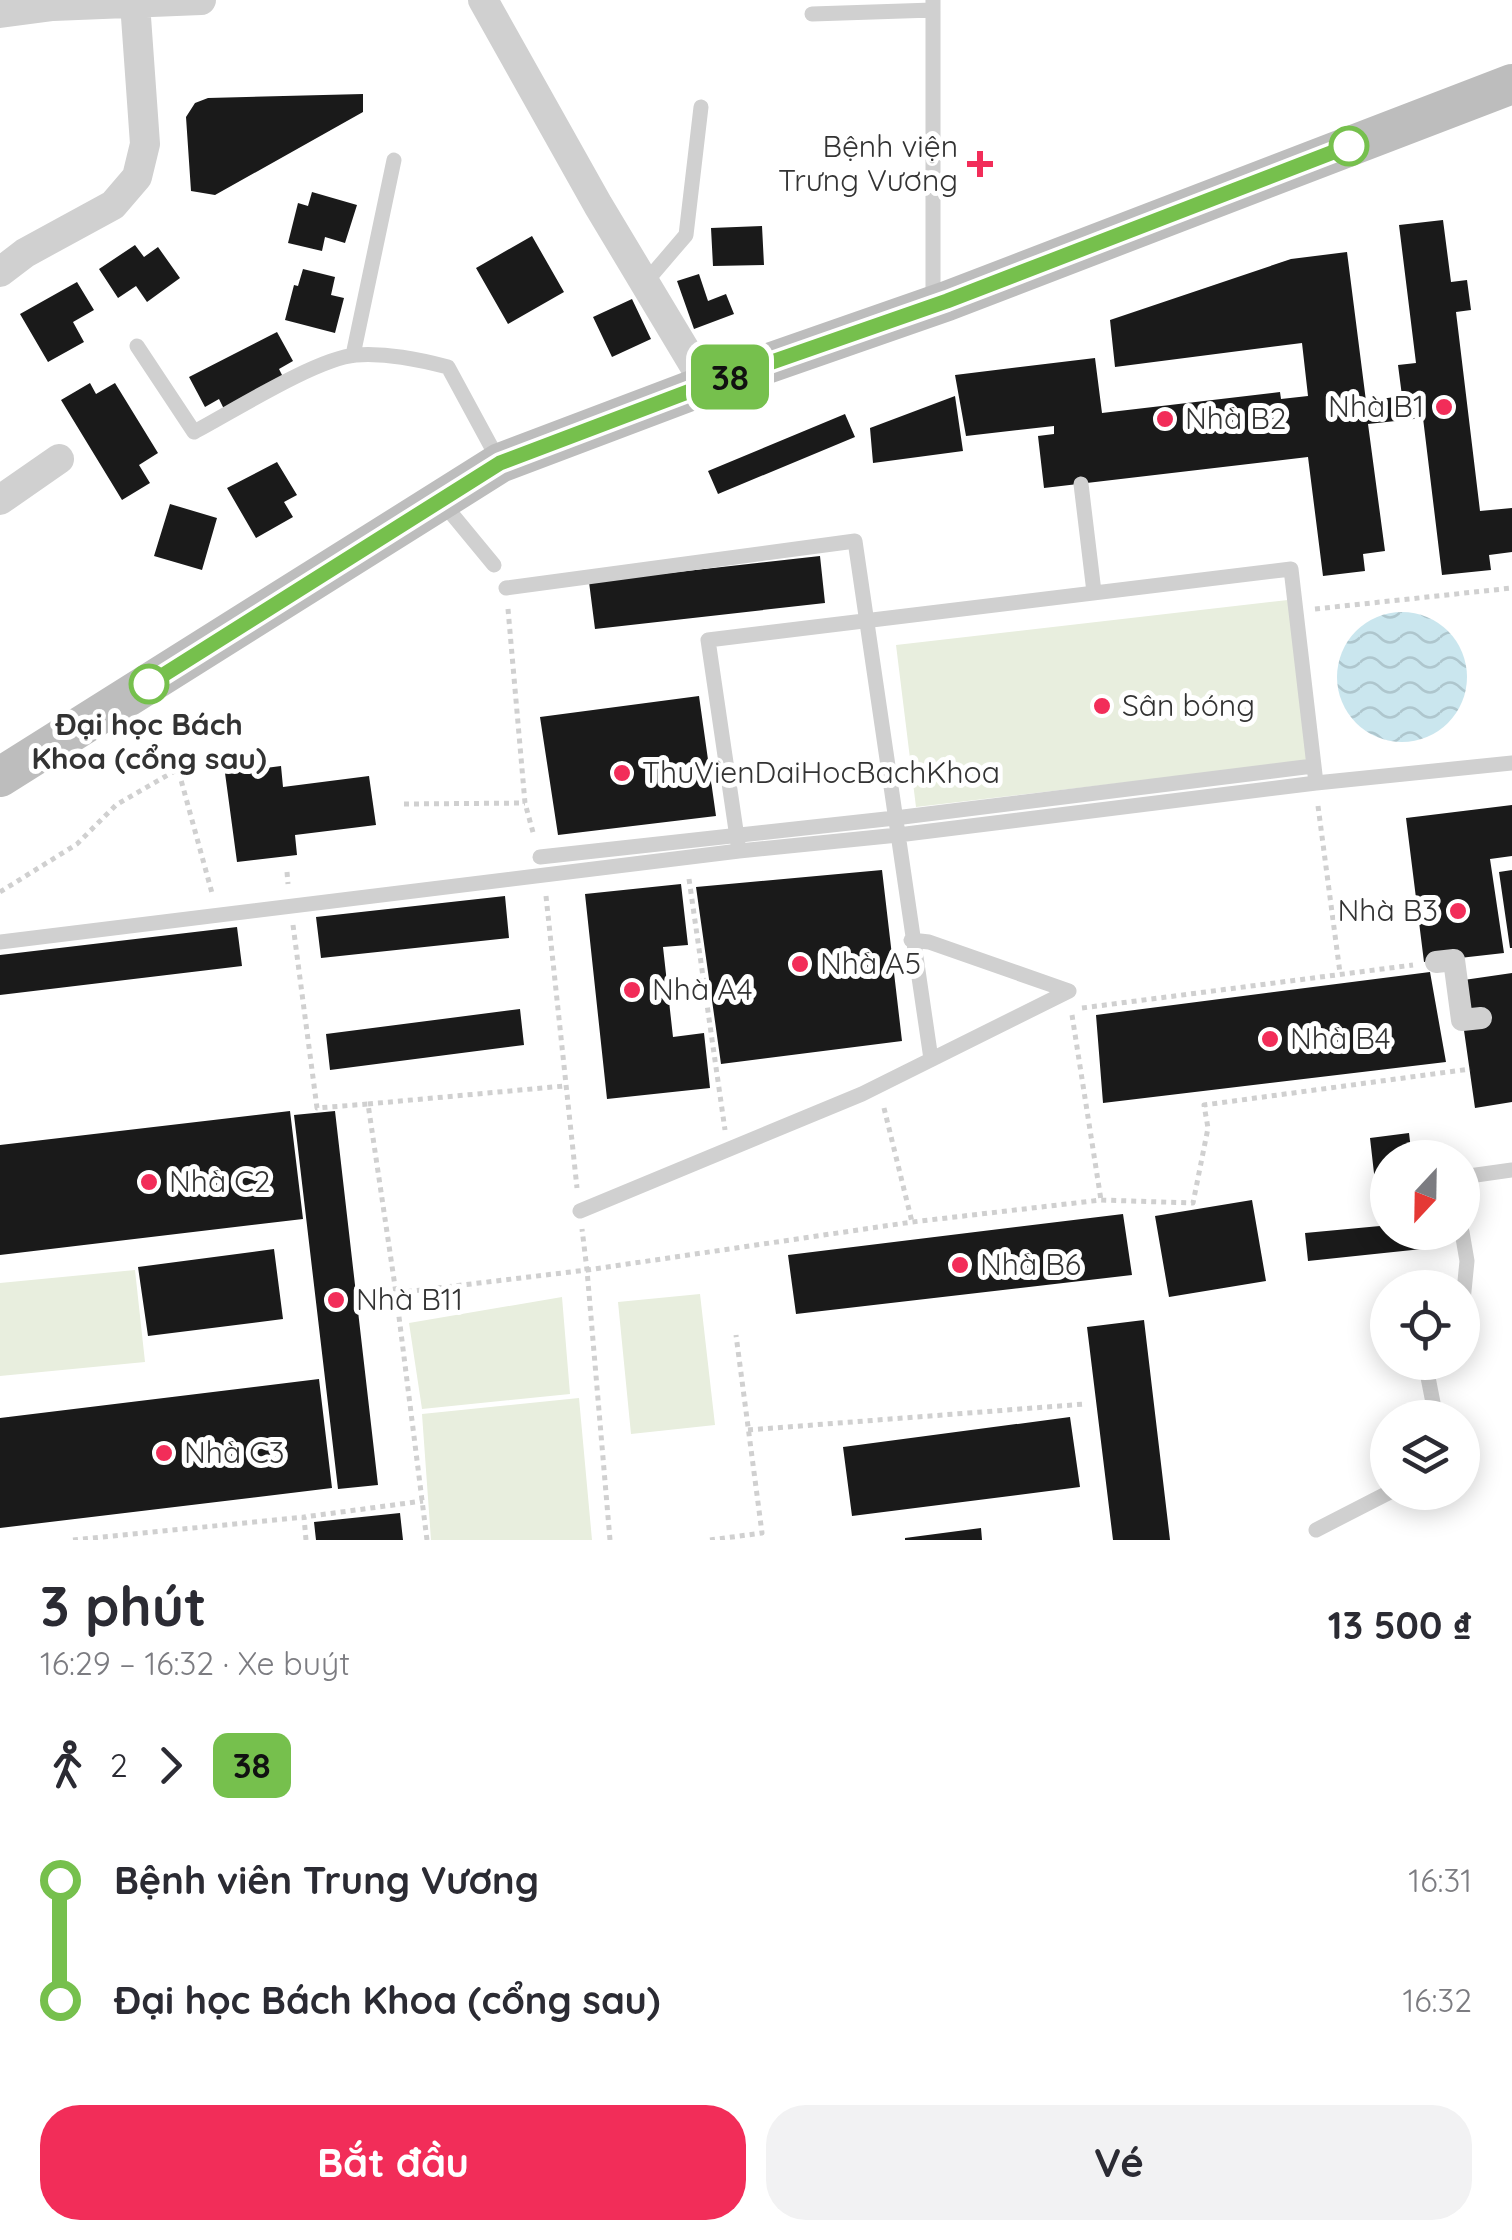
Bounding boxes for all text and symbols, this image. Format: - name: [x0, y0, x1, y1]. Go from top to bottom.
- place label: Bệnh viện Trưng Vương: [778, 127, 958, 199]
- unlabelled marker: [1330, 127, 1368, 165]
- marker: Bệnh viện Trưng Vương: [967, 151, 993, 177]
- line badge: 38: [685, 344, 775, 410]
- text: 38: [711, 355, 749, 399]
- place label: Nhà B1: [1328, 387, 1424, 425]
- marker: Nhà B1: [1433, 396, 1455, 418]
- place label: Nhà B2: [1185, 399, 1286, 437]
- marker: Nhà B2: [1154, 408, 1176, 430]
- marker: Đại học Bách Khoa (cổng sau): [130, 665, 168, 703]
- place label: Sân bóng: [1122, 686, 1255, 724]
- marker: Sân bóng: [1091, 695, 1113, 717]
- place label: Đại học Bách Khoa (cổng sau): [31, 705, 267, 777]
- place label: ThuVienDaiHocBachKhoa: [642, 753, 1000, 791]
- marker: ThuVienDaiHocBachKhoa: [611, 762, 633, 784]
- place label: Nhà B3: [1338, 891, 1438, 929]
- marker: Nhà B3: [1447, 900, 1469, 922]
- place label: Nhà A5: [820, 944, 921, 982]
- marker: Nhà A5: [789, 953, 811, 975]
- place label: Nhà A4: [652, 970, 752, 1008]
- marker: Nhà A4: [621, 979, 643, 1001]
- place label: Nhà B4: [1290, 1019, 1391, 1057]
- marker: Nhà B4: [1259, 1028, 1281, 1050]
- north arrow: [1370, 1140, 1480, 1250]
- map controls: [1370, 1140, 1480, 1510]
- place label: Nhà C2: [169, 1162, 270, 1200]
- marker: Nhà C2: [138, 1171, 160, 1193]
- place label: Nhà B6: [980, 1245, 1081, 1283]
- marker: Nhà B6: [949, 1254, 971, 1276]
- button: locate: [1370, 1270, 1480, 1380]
- place label: Nhà B11: [356, 1280, 463, 1318]
- marker: Nhà B11: [325, 1289, 347, 1311]
- button: layers: [1370, 1400, 1480, 1510]
- place label: Nhà C3: [184, 1433, 285, 1471]
- marker: Nhà C3: [153, 1442, 175, 1464]
- text: 3 phút: [40, 1571, 207, 1640]
- text: 13 500 ₫: [1328, 1601, 1472, 1649]
- text: 16:29 – 16:32 · Xe buýt: [40, 1643, 350, 1683]
- icon: walk: [40, 1738, 95, 1793]
- icon: forward: [143, 1738, 198, 1793]
- text: 38: [233, 1743, 271, 1787]
- text: 2: [110, 1745, 128, 1785]
- text: Bệnh viên Trung Vương: [114, 1856, 539, 1904]
- text: 16:31: [1408, 1860, 1472, 1900]
- text: Đại học Bách Khoa (cổng sau): [114, 1976, 660, 2024]
- text: 16:32: [1402, 1980, 1472, 2020]
- button: Bắt đầu: [40, 2105, 746, 2220]
- button: Vé: [766, 2105, 1472, 2220]

